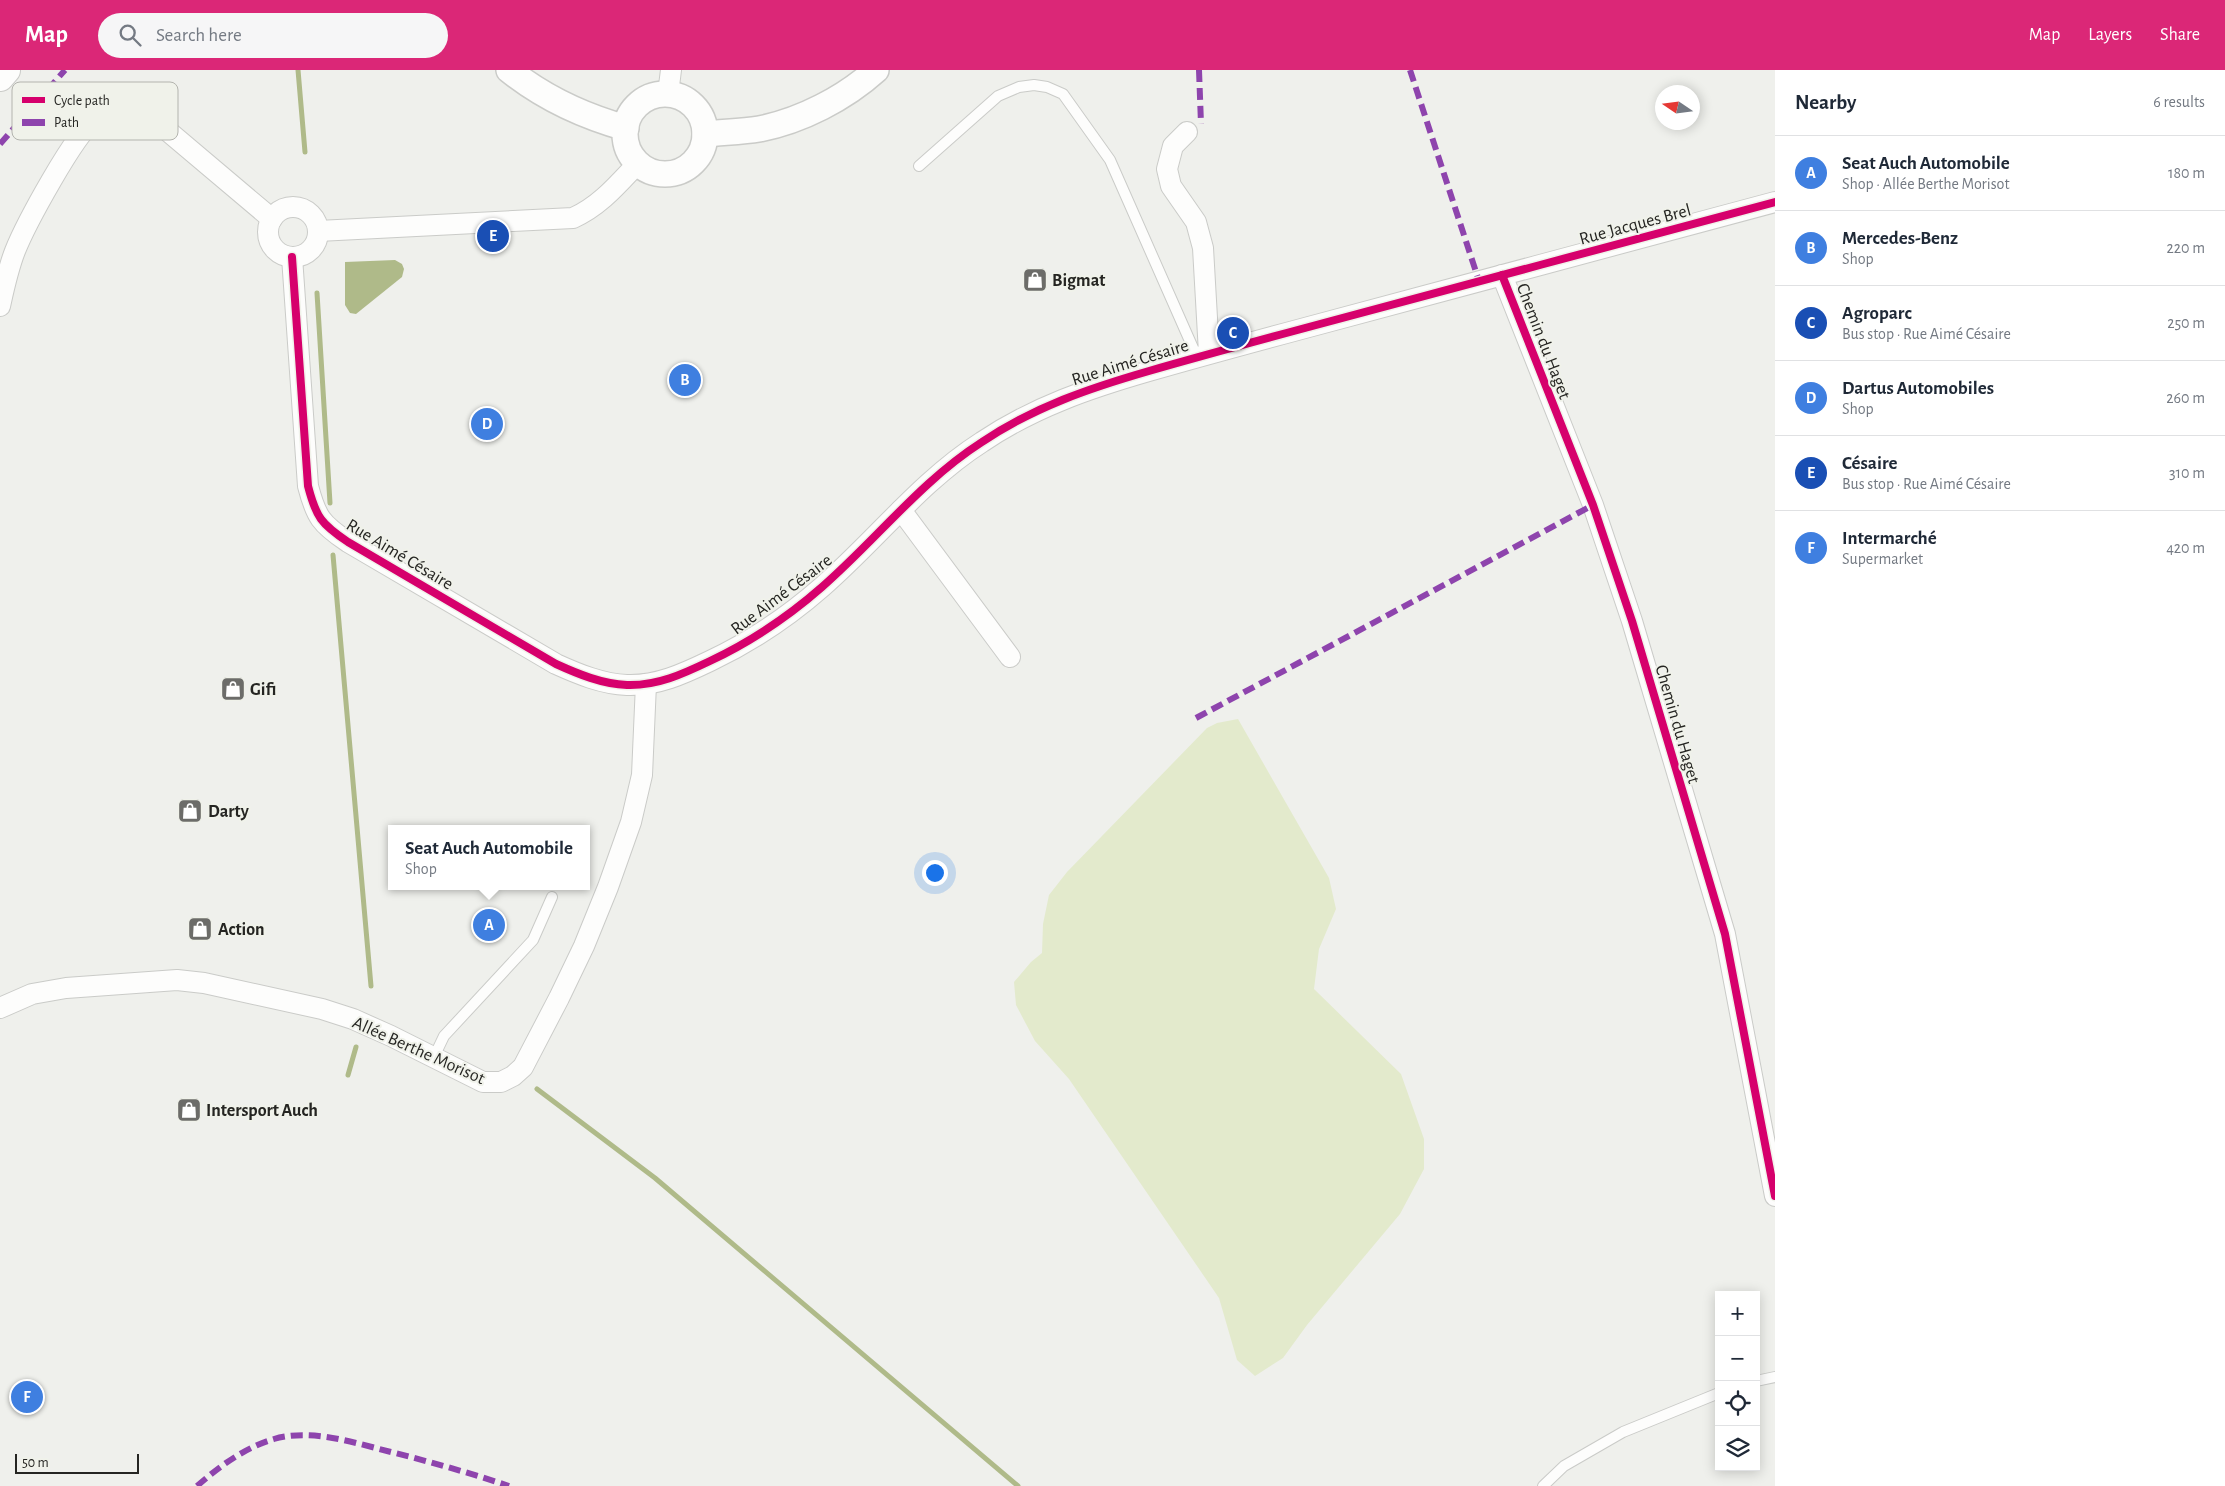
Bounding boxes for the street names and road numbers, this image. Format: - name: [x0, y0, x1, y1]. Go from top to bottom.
- street label: Rue Jacques Brel: [1577, 201, 1693, 249]
- street label: Chemin du Haget: [1513, 281, 1574, 402]
- street label: Rue Aimé Césaire: [1070, 337, 1191, 389]
- street label: Rue Aimé Césaire: [343, 516, 456, 594]
- street label: Rue Aimé Césaire: [728, 551, 835, 638]
- street label: Chemin du Haget: [1651, 663, 1703, 786]
- street label: Allée Berthe Morisot: [350, 1014, 488, 1088]

